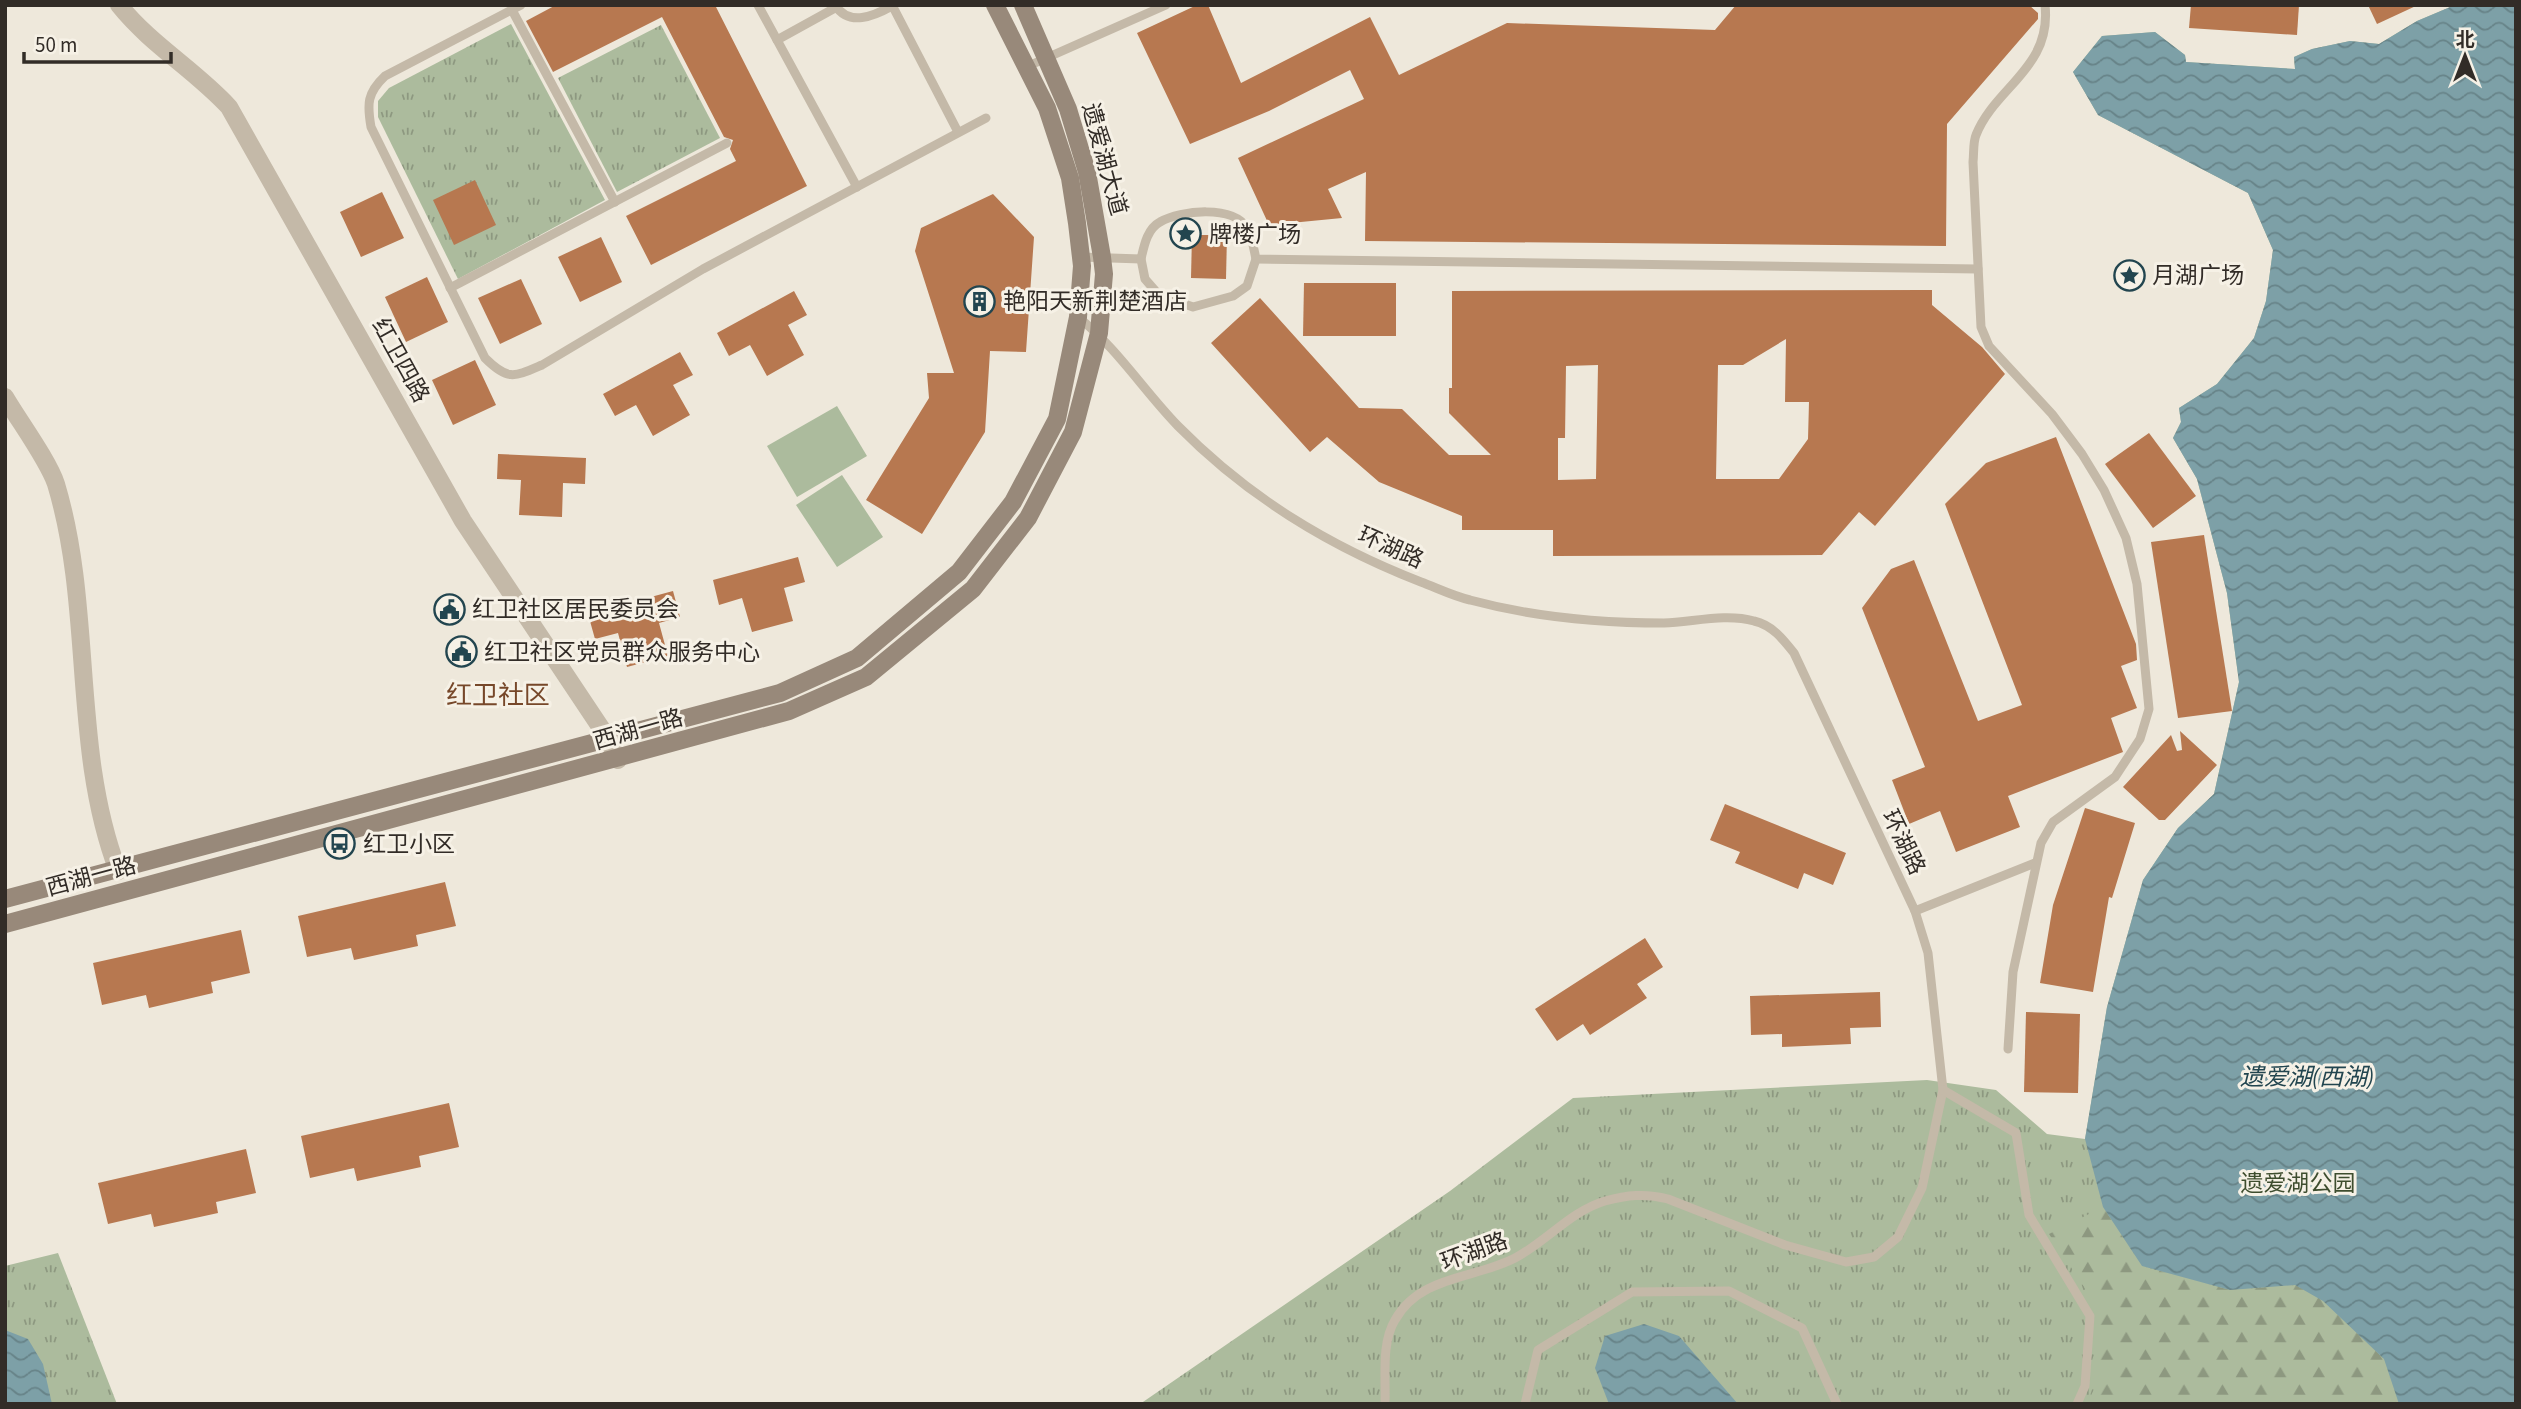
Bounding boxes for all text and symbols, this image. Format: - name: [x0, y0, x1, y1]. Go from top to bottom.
- scale bar: [24, 21, 172, 65]
- north arrow: [2430, 21, 2500, 91]
- text: 北: [2455, 27, 2475, 54]
- text: 50 m: [35, 30, 77, 60]
- street label: 遗爱湖大道: [1074, 99, 1135, 219]
- place icon: 牌楼广场: [1169, 217, 1203, 251]
- place label: 牌楼广场: [1209, 218, 1301, 251]
- place icon: 月湖广场: [2112, 258, 2146, 292]
- place label: 月湖广场: [2152, 259, 2244, 292]
- building icon: 艳阳天新荆楚酒店: [963, 284, 997, 318]
- place label: 艳阳天新荆楚酒店: [1003, 285, 1187, 318]
- street label: 红卫四路: [364, 312, 437, 408]
- street label: 环湖路: [1353, 518, 1429, 577]
- public building icon: 红卫社区居民委员会: [432, 592, 466, 626]
- place label: 红卫社区居民委员会: [472, 593, 679, 626]
- public building icon: 红卫社区党员群众服务中心: [444, 635, 478, 669]
- place label: 红卫社区党员群众服务中心: [484, 636, 760, 669]
- district label: 红卫社区: [446, 677, 550, 714]
- street label: 西湖一路: [589, 701, 687, 758]
- street label: 环湖路: [1874, 804, 1934, 880]
- bus stop icon: 红卫小区: [323, 827, 357, 861]
- place label: 红卫小区: [363, 828, 455, 861]
- street label: 西湖一路: [42, 849, 140, 904]
- water label: 遗爱湖(西湖): [2240, 1060, 2374, 1095]
- park label: 遗爱湖公园: [2241, 1167, 2356, 1200]
- street label: 环湖路: [1436, 1224, 1512, 1279]

